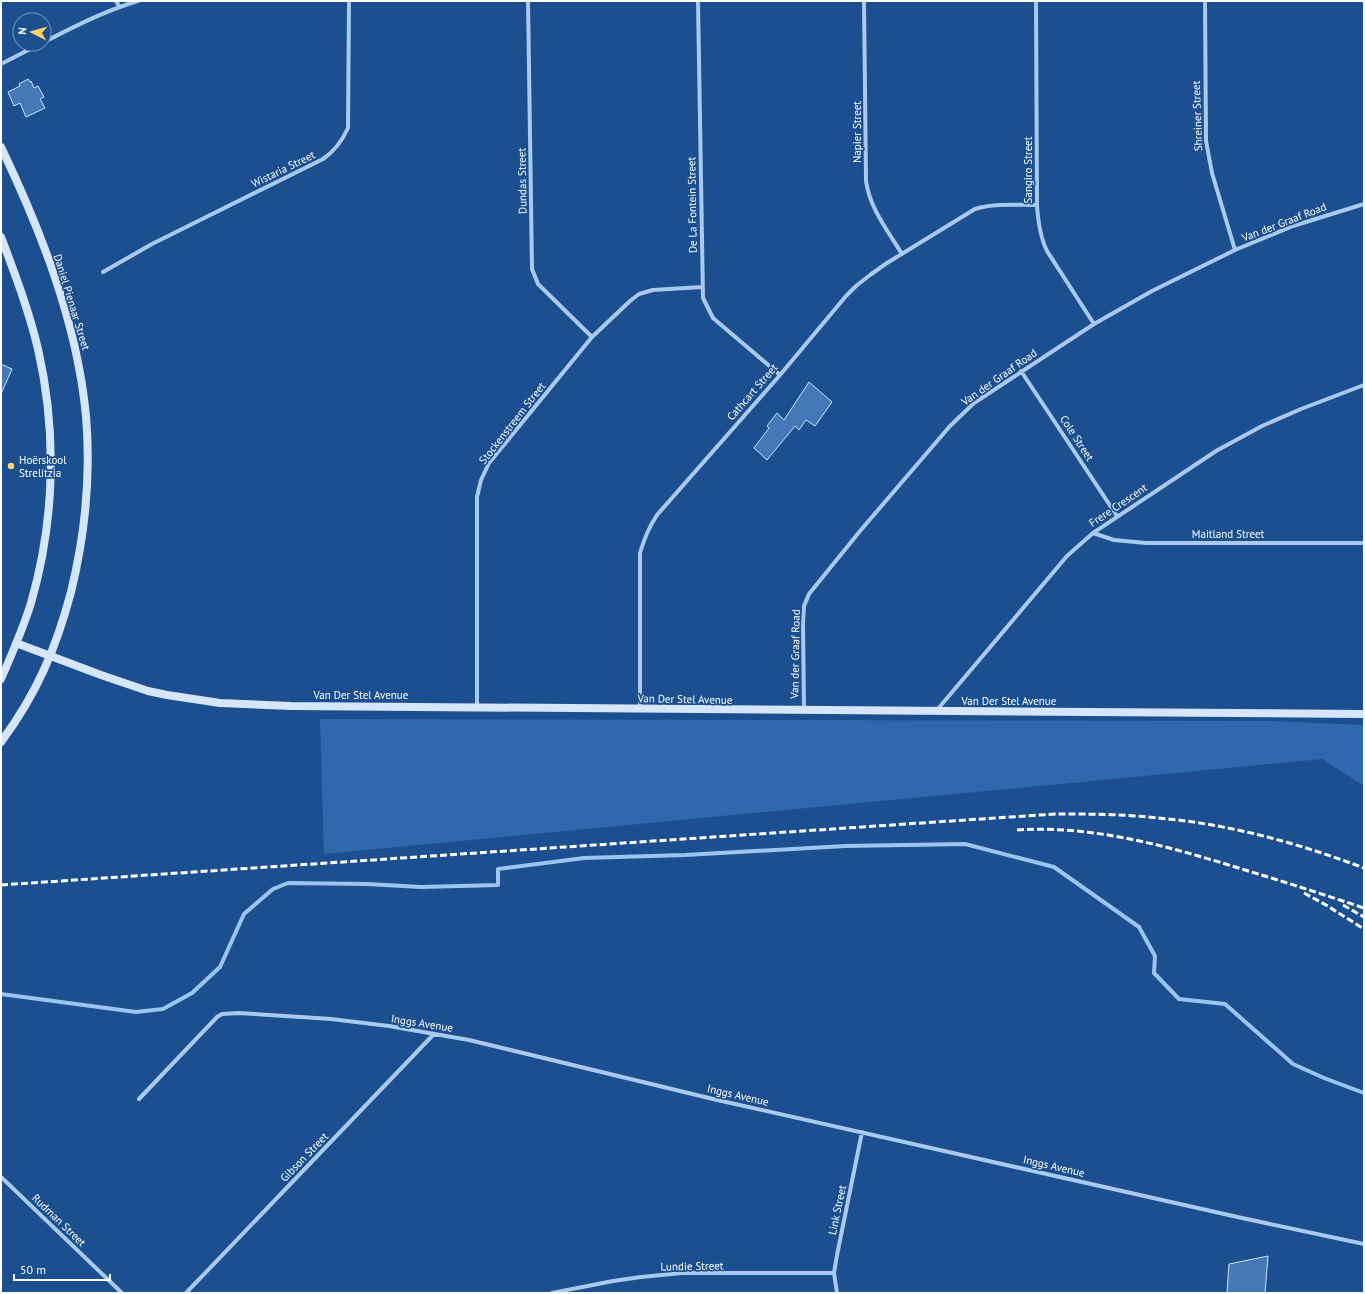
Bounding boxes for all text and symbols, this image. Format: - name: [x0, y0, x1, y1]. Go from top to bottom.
- north arrow: [12, 12, 52, 52]
- text: N: [15, 27, 29, 35]
- street label: Shreiner Street: [1189, 80, 1205, 151]
- street label: Napier Street: [850, 101, 864, 163]
- street label: Sangiro Street: [1021, 136, 1035, 203]
- street label: Wistaria Street: [249, 147, 317, 190]
- street label: Dundas Street: [514, 148, 530, 214]
- street label: De La Fontein Street: [684, 156, 700, 253]
- street label: Van der Graaf Road: [1239, 199, 1328, 245]
- street label: Daniel Pienaar Street: [51, 252, 93, 352]
- street label: Van der Graaf Road: [958, 346, 1040, 409]
- street label: Cathcart Street: [724, 361, 781, 423]
- street label: Stockenstreem Street: [476, 379, 549, 467]
- street label: Cole Street: [1057, 413, 1097, 464]
- place label: Hoërskool Strelitzia: [19, 453, 67, 480]
- marker: Hoërskool Strelitzia: [6, 461, 16, 471]
- street label: Frere Crescent: [1086, 480, 1150, 530]
- street label: Maitland Street: [1192, 527, 1265, 541]
- street label: Van der Graaf Road: [787, 609, 803, 700]
- street label: Van Der Stel Avenue: [313, 688, 409, 702]
- street label: Van Der Stel Avenue: [637, 691, 733, 707]
- street label: Van Der Stel Avenue: [961, 694, 1057, 708]
- street label: Inggs Avenue: [390, 1011, 454, 1035]
- street label: Inggs Avenue: [706, 1081, 770, 1109]
- street label: Gibson Street: [277, 1129, 331, 1185]
- street label: Inggs Avenue: [1022, 1152, 1086, 1180]
- street label: Link Street: [825, 1184, 849, 1236]
- street label: Rudman Street: [29, 1191, 89, 1249]
- scale bar: [14, 1256, 110, 1282]
- street label: Lundie Street: [660, 1258, 724, 1274]
- text: 50 m: [20, 1262, 46, 1277]

